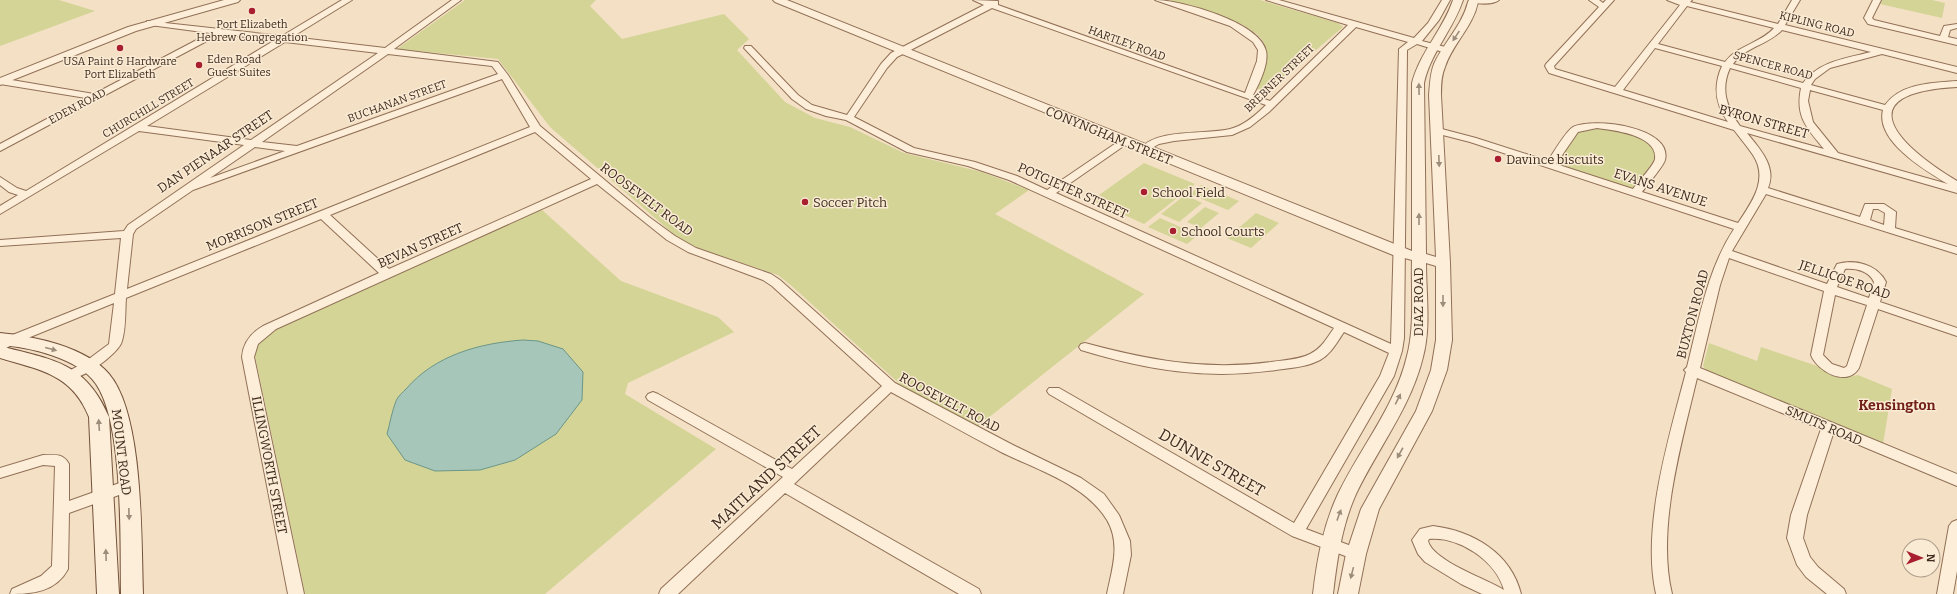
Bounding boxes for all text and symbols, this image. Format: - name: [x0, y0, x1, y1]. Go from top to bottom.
- marker: Port Elizabeth Hebrew Congregation: [247, 6, 257, 16]
- street label: KIPLING ROAD: [1778, 9, 1856, 40]
- place label: Port Elizabeth Hebrew Congregation: [196, 18, 308, 44]
- street label: HARTLEY ROAD: [1086, 23, 1167, 64]
- one-way arrow: [1452, 31, 1460, 41]
- street label: BREBNER STREET: [1242, 41, 1317, 115]
- marker: USA Paint & Hardware Port Elizabeth: [115, 43, 125, 53]
- street label: SPENCER ROAD: [1732, 49, 1814, 82]
- place label: Eden Road Guest Suites: [207, 53, 271, 79]
- place label: USA Paint & Hardware Port Elizabeth: [63, 55, 177, 81]
- marker: Eden Road Guest Suites: [194, 60, 204, 70]
- street label: CHURCHILL STREET: [100, 76, 197, 141]
- street label: BUCHANAN STREET: [346, 77, 449, 125]
- one-way arrow: [1415, 83, 1422, 95]
- street label: EDEN ROAD: [46, 86, 108, 127]
- street label: BYRON STREET: [1717, 101, 1811, 142]
- street label: CONYNGHAM STREET: [1043, 103, 1175, 168]
- street label: DAN PIENAAR STREET: [155, 107, 276, 196]
- place label: Davince biscuits: [1506, 152, 1604, 167]
- marker: Davince biscuits: [1493, 154, 1503, 164]
- one-way arrow: [1436, 155, 1442, 168]
- street label: POTGIETER STREET: [1015, 159, 1130, 222]
- street label: ROOSEVELT ROAD: [597, 160, 696, 239]
- street label: EVANS AVENUE: [1612, 165, 1710, 210]
- place label: School Field: [1152, 185, 1225, 200]
- marker: School Field: [1139, 187, 1149, 197]
- street label: MORRISON STREET: [204, 195, 321, 254]
- place label: Soccer Pitch: [813, 195, 887, 210]
- marker: Soccer Pitch: [800, 197, 810, 207]
- one-way arrow: [1416, 212, 1422, 225]
- street label: BEVAN STREET: [375, 220, 465, 271]
- place label: School Courts: [1181, 224, 1265, 239]
- marker: School Courts: [1168, 226, 1178, 236]
- street label: JELLICOE ROAD: [1796, 257, 1892, 302]
- street label: DIAZ ROAD: [1411, 268, 1426, 336]
- street label: BUXTON ROAD: [1673, 268, 1712, 360]
- one-way arrow: [1440, 295, 1446, 308]
- one-way arrow: [45, 347, 58, 353]
- street label: ROOSEVELT ROAD: [897, 370, 1003, 435]
- one-way arrow: [1395, 393, 1401, 405]
- street label: ILLINGWORTH STREET: [249, 395, 290, 536]
- district label: Kensington: [1858, 397, 1936, 414]
- street label: SMUTS ROAD: [1783, 402, 1865, 448]
- street label: MOUNT ROAD: [109, 408, 134, 496]
- one-way arrow: [96, 419, 103, 431]
- street label: MAITLAND STREET: [708, 422, 825, 533]
- street label: DUNNE STREET: [1155, 424, 1268, 500]
- one-way arrow: [1397, 447, 1403, 459]
- one-way arrow: [126, 508, 132, 521]
- one-way arrow: [1336, 508, 1342, 520]
- north arrow: [1901, 538, 1941, 578]
- one-way arrow: [103, 549, 110, 561]
- text: N: [1924, 554, 1937, 563]
- one-way arrow: [1348, 567, 1354, 579]

